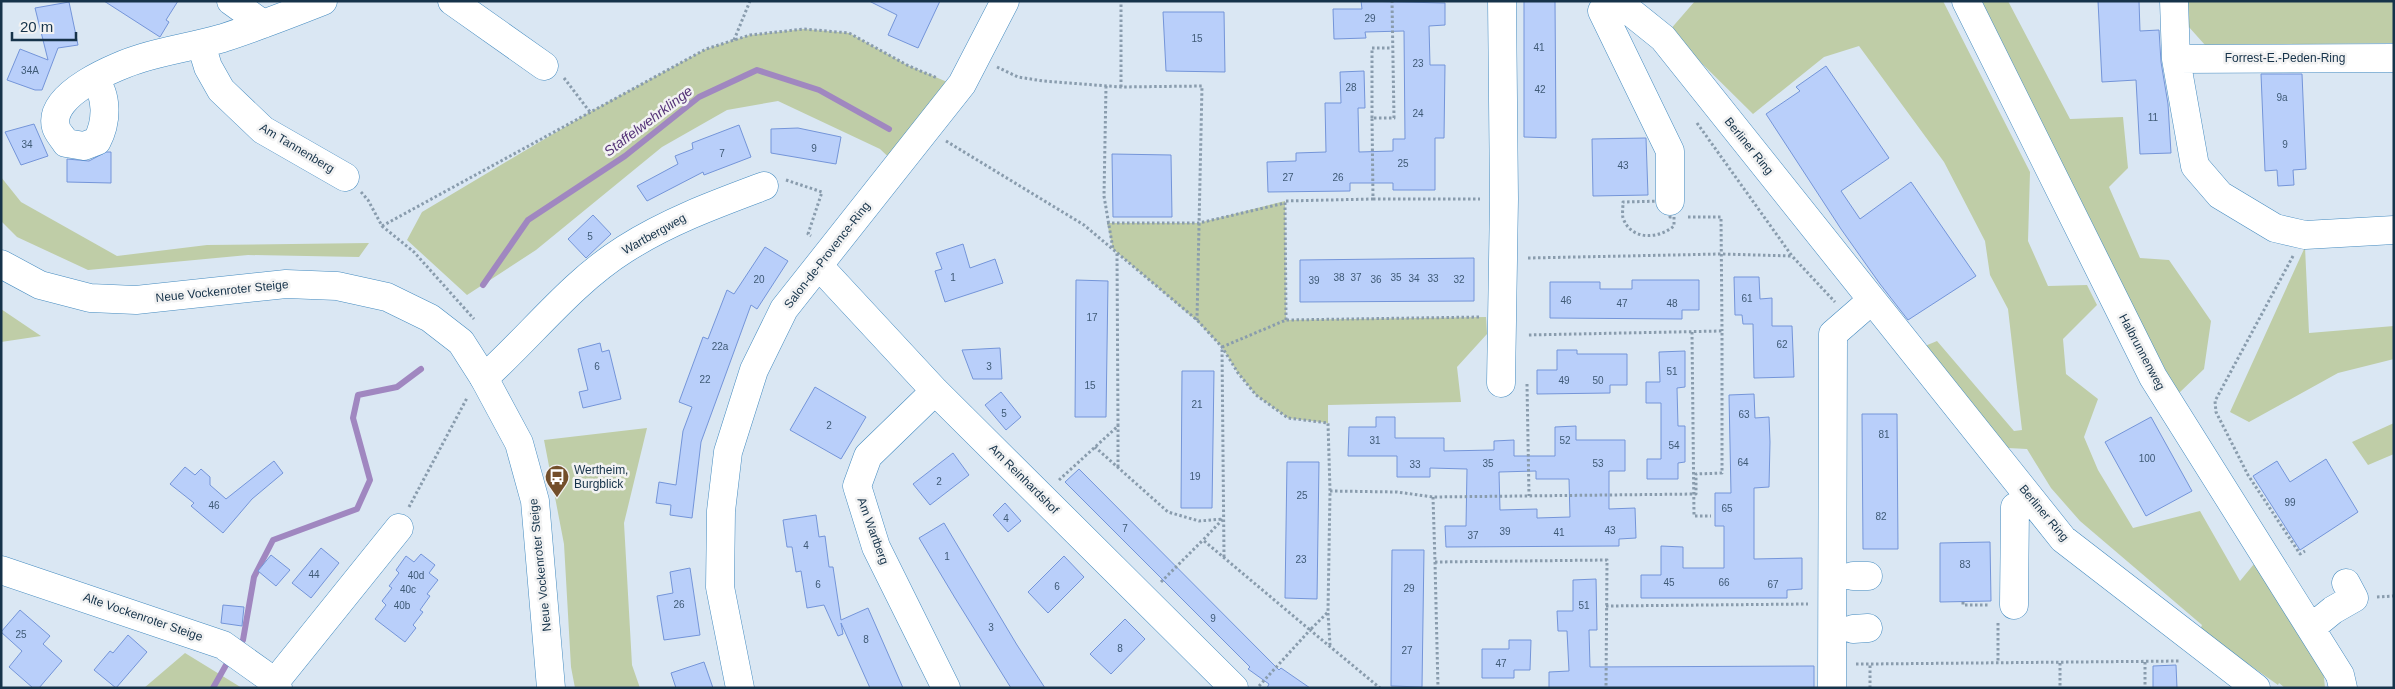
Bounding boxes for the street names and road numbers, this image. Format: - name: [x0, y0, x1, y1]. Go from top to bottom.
- street label: Forrest-E.-Peden-Ring: [2225, 51, 2345, 65]
- street label: Berliner Ring: [1722, 115, 1776, 177]
- street label: Am Tannenberg: [257, 120, 337, 176]
- street label: Salon-de-Provence-Ring: [781, 199, 873, 311]
- street label: Wartbergweg: [620, 211, 688, 257]
- street label: Neue Vockenroter Steige: [155, 277, 289, 305]
- street label: Halbrunnenweg: [2116, 312, 2168, 392]
- street label: Am Reinhardshof: [986, 441, 1062, 517]
- street label: Berliner Ring: [2016, 482, 2072, 544]
- street label: Am Wartberg: [854, 496, 892, 566]
- street label: Neue Vockenroter Steige: [526, 498, 554, 632]
- street label: Alte Vockenroter Steige: [81, 590, 205, 644]

